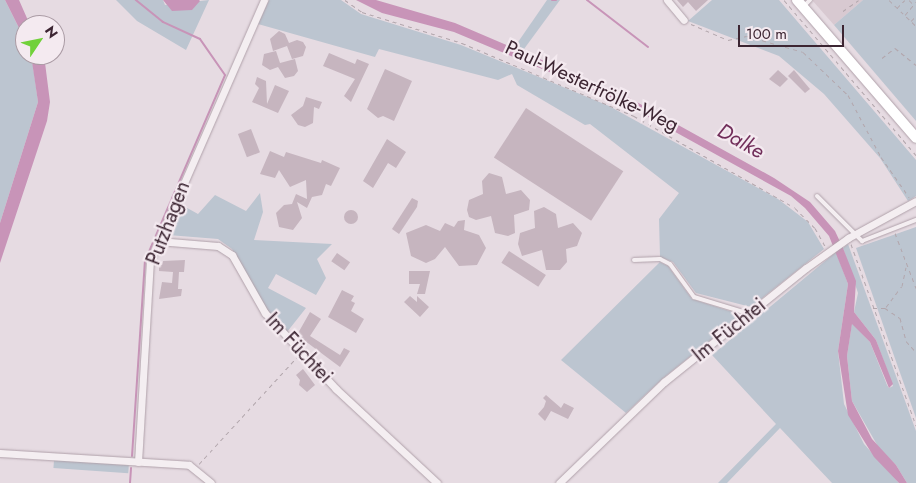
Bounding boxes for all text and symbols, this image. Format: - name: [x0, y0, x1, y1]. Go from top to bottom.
- north arrow: [15, 15, 65, 65]
- scale bar: [741, 15, 847, 47]
- text: N: [40, 22, 63, 42]
- text: 100 m: [746, 23, 787, 45]
- street label: Paul-Westerfrölke-Weg: [502, 35, 682, 137]
- water label: Dalke: [713, 118, 769, 164]
- street label: Putzhagen: [141, 178, 195, 268]
- street label: Im Füchtei: [688, 293, 770, 367]
- street label: Im Füchtei: [260, 308, 338, 388]

